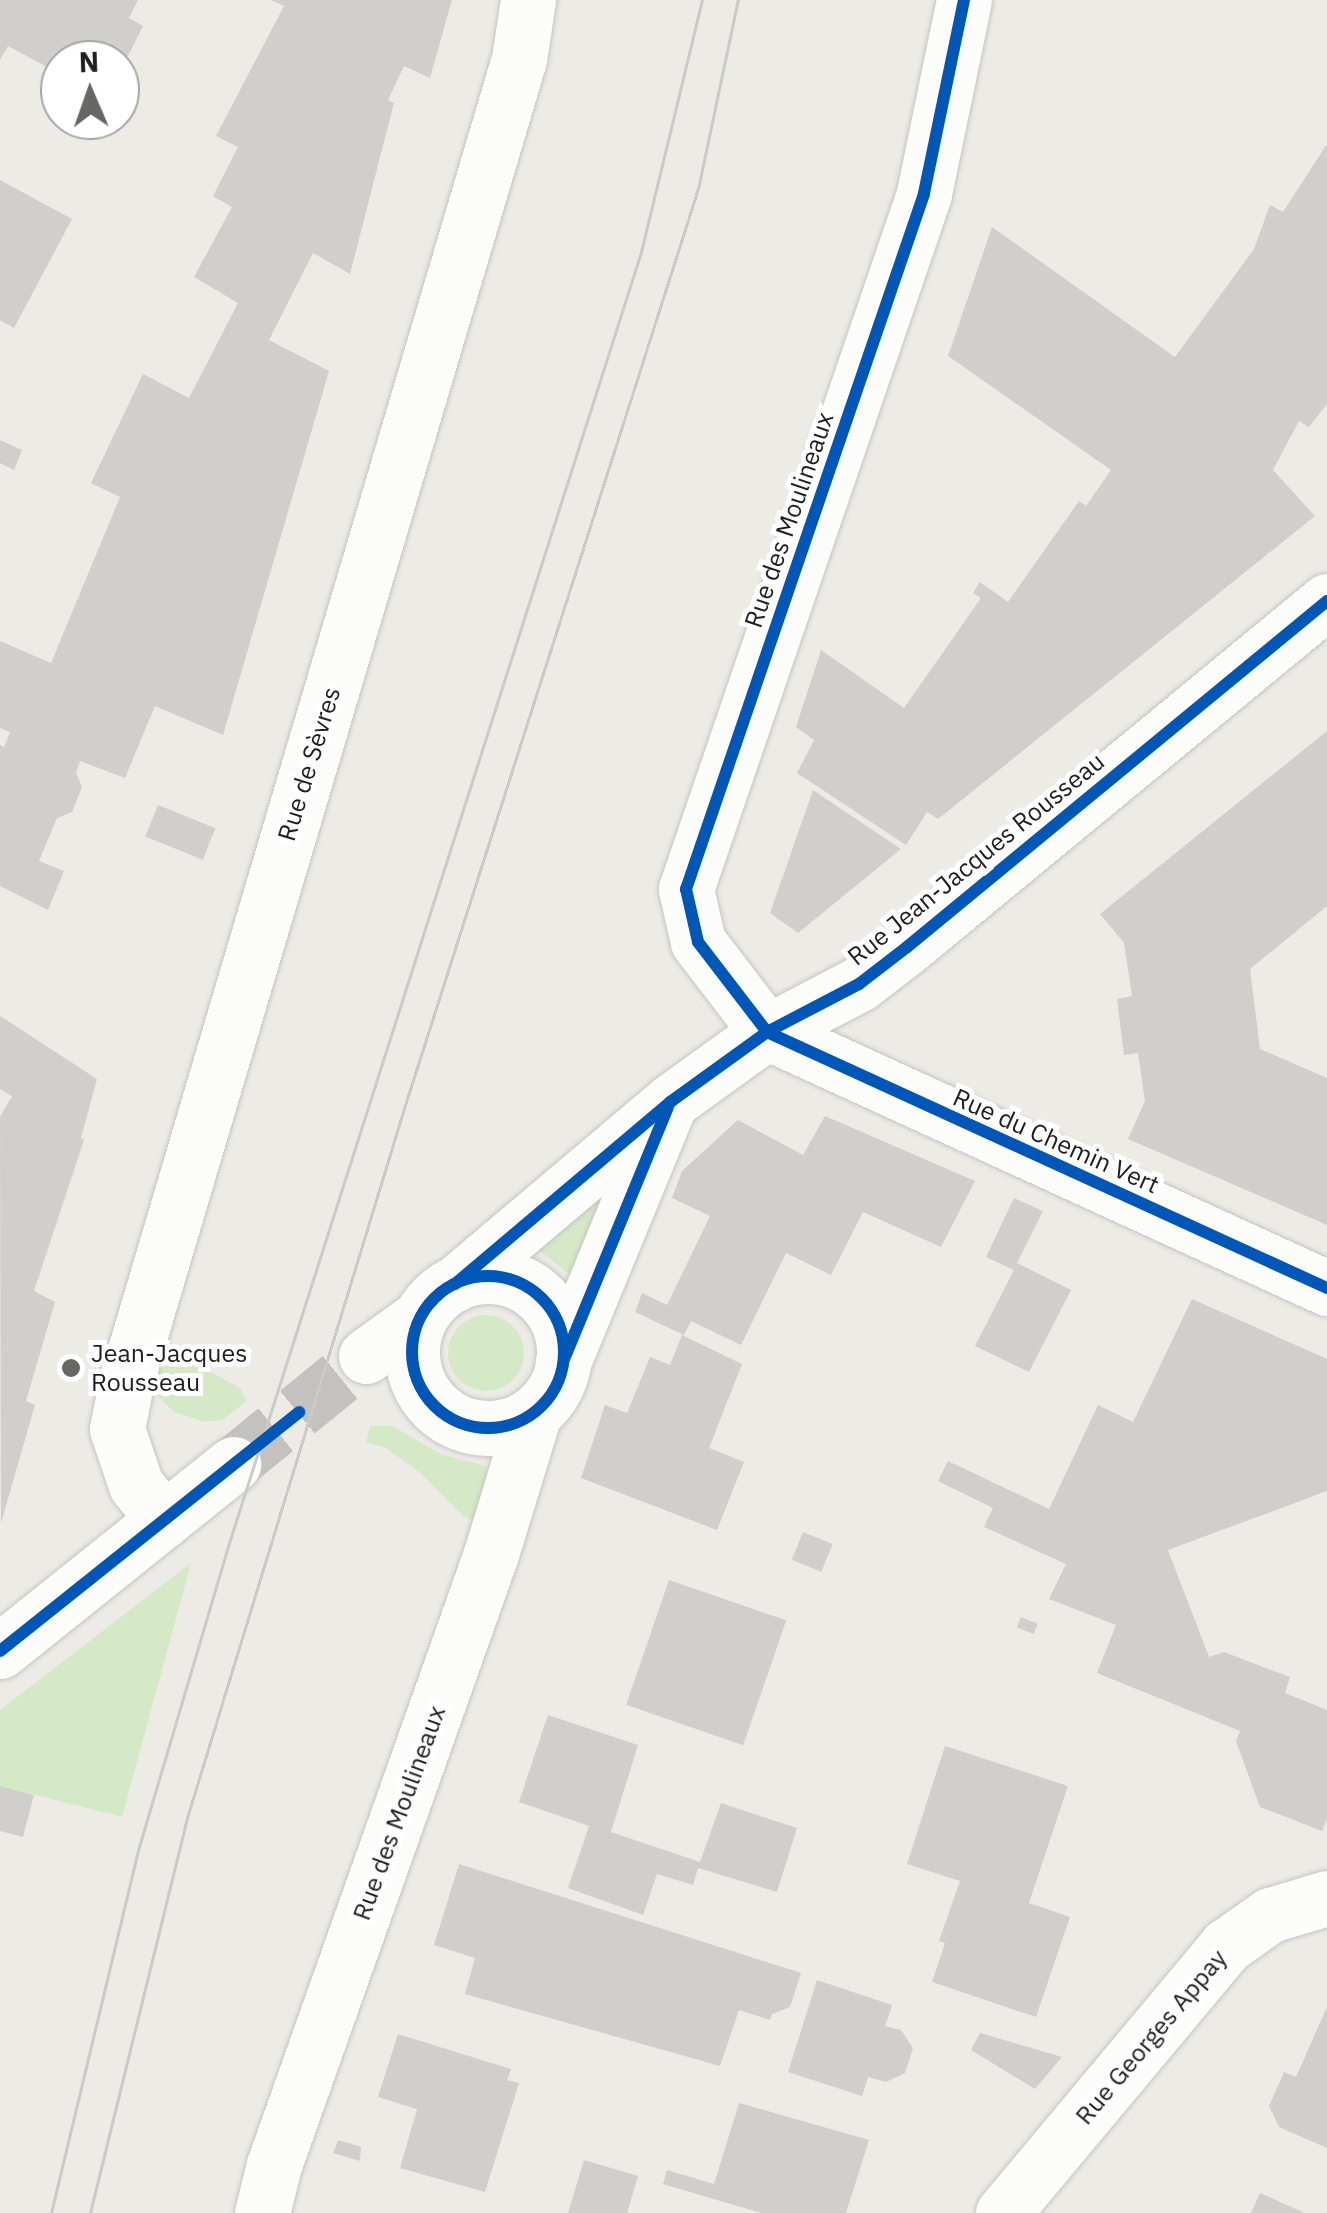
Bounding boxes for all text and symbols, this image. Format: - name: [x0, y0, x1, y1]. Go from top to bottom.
- north arrow: [40, 40, 140, 140]
- text: N: [78, 43, 100, 80]
- street label: Rue des Moulineaux: [738, 408, 840, 632]
- street label: Rue de Sèvres: [271, 683, 347, 845]
- street label: Rue Jean-Jacques Rousseau: [842, 746, 1110, 972]
- street label: Rue du Chemin Vert: [948, 1082, 1164, 1200]
- place label: Jean-Jacques Rousseau: [91, 1339, 247, 1398]
- marker: Jean-Jacques Rousseau: [60, 1357, 82, 1379]
- street label: Rue des Moulineaux: [346, 1702, 452, 1924]
- street label: Rue Georges Appay: [1069, 1943, 1233, 2131]

